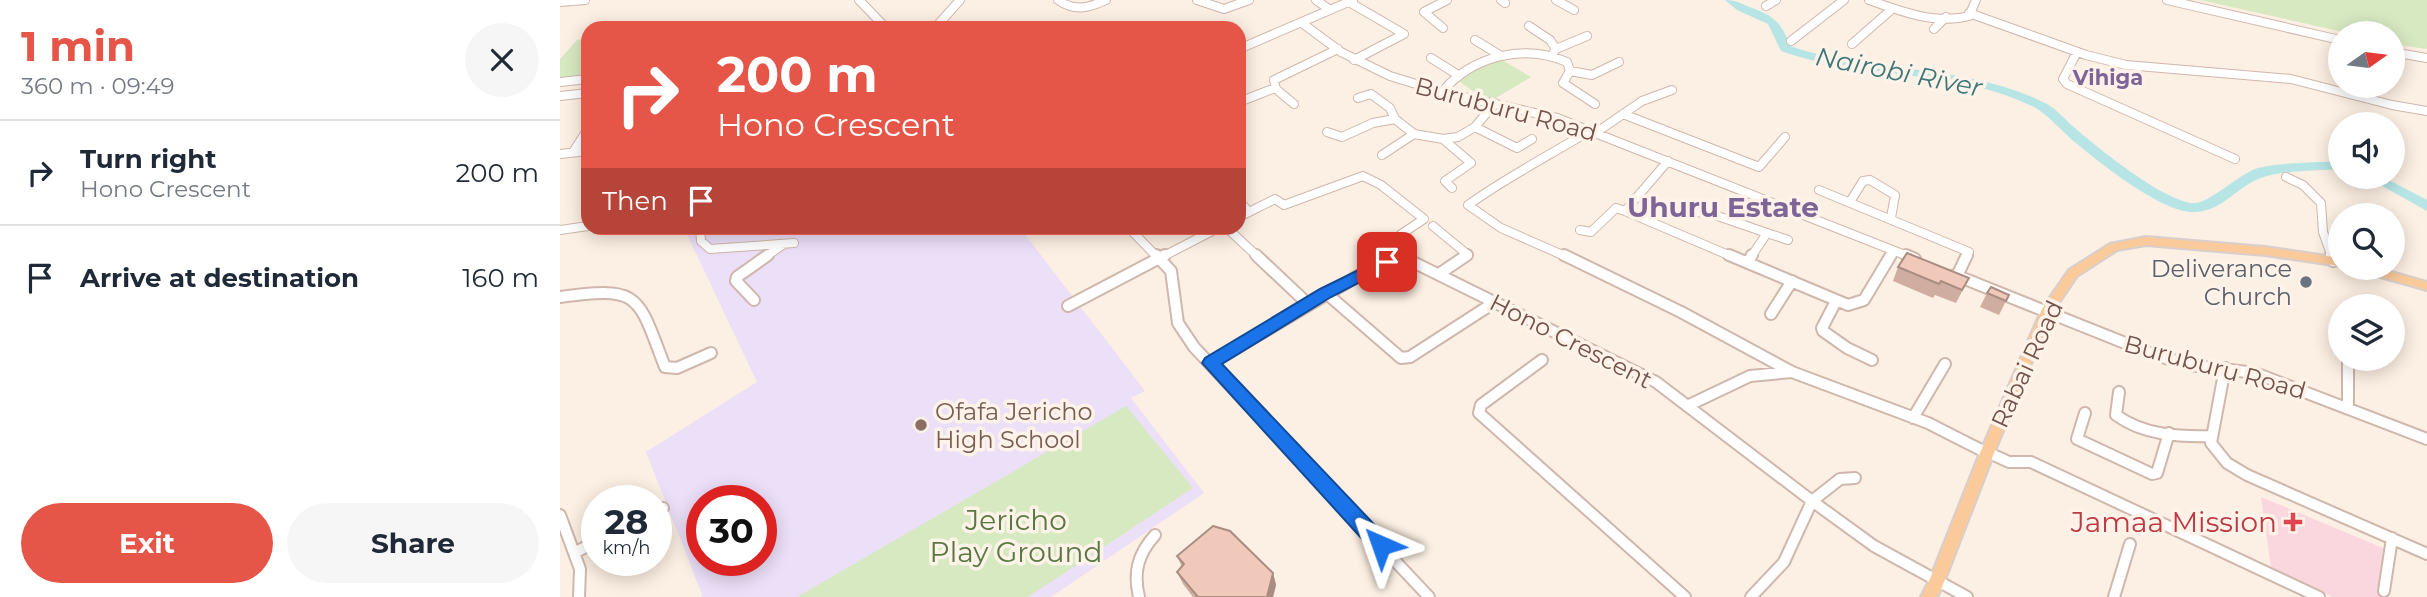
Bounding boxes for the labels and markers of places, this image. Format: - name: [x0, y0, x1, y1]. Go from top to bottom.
- pin: [1357, 232, 1417, 292]
- place label: Deliverance Church: [2151, 254, 2292, 311]
- marker: Deliverance Church: [2298, 274, 2314, 290]
- place label: Ofafa Jericho High School: [935, 397, 1093, 454]
- marker: Ofafa Jericho High School: [913, 417, 929, 433]
- place label: Jamaa Mission: [2070, 505, 2277, 539]
- marker: Jamaa Mission: [2283, 512, 2303, 532]

